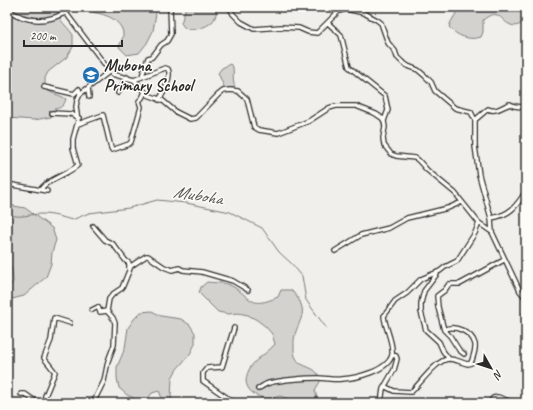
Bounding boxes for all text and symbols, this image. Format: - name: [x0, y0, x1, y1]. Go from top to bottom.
- scale bar: [24, 22, 122, 48]
- text: 200 m: [30, 28, 57, 44]
- place label: Mubona Primary School: [104, 55, 197, 96]
- school or university icon: Mubona Primary School: [81, 65, 101, 85]
- water label: Muboha: [172, 180, 227, 210]
- north arrow: [471, 348, 511, 388]
- text: N: [490, 367, 506, 383]

